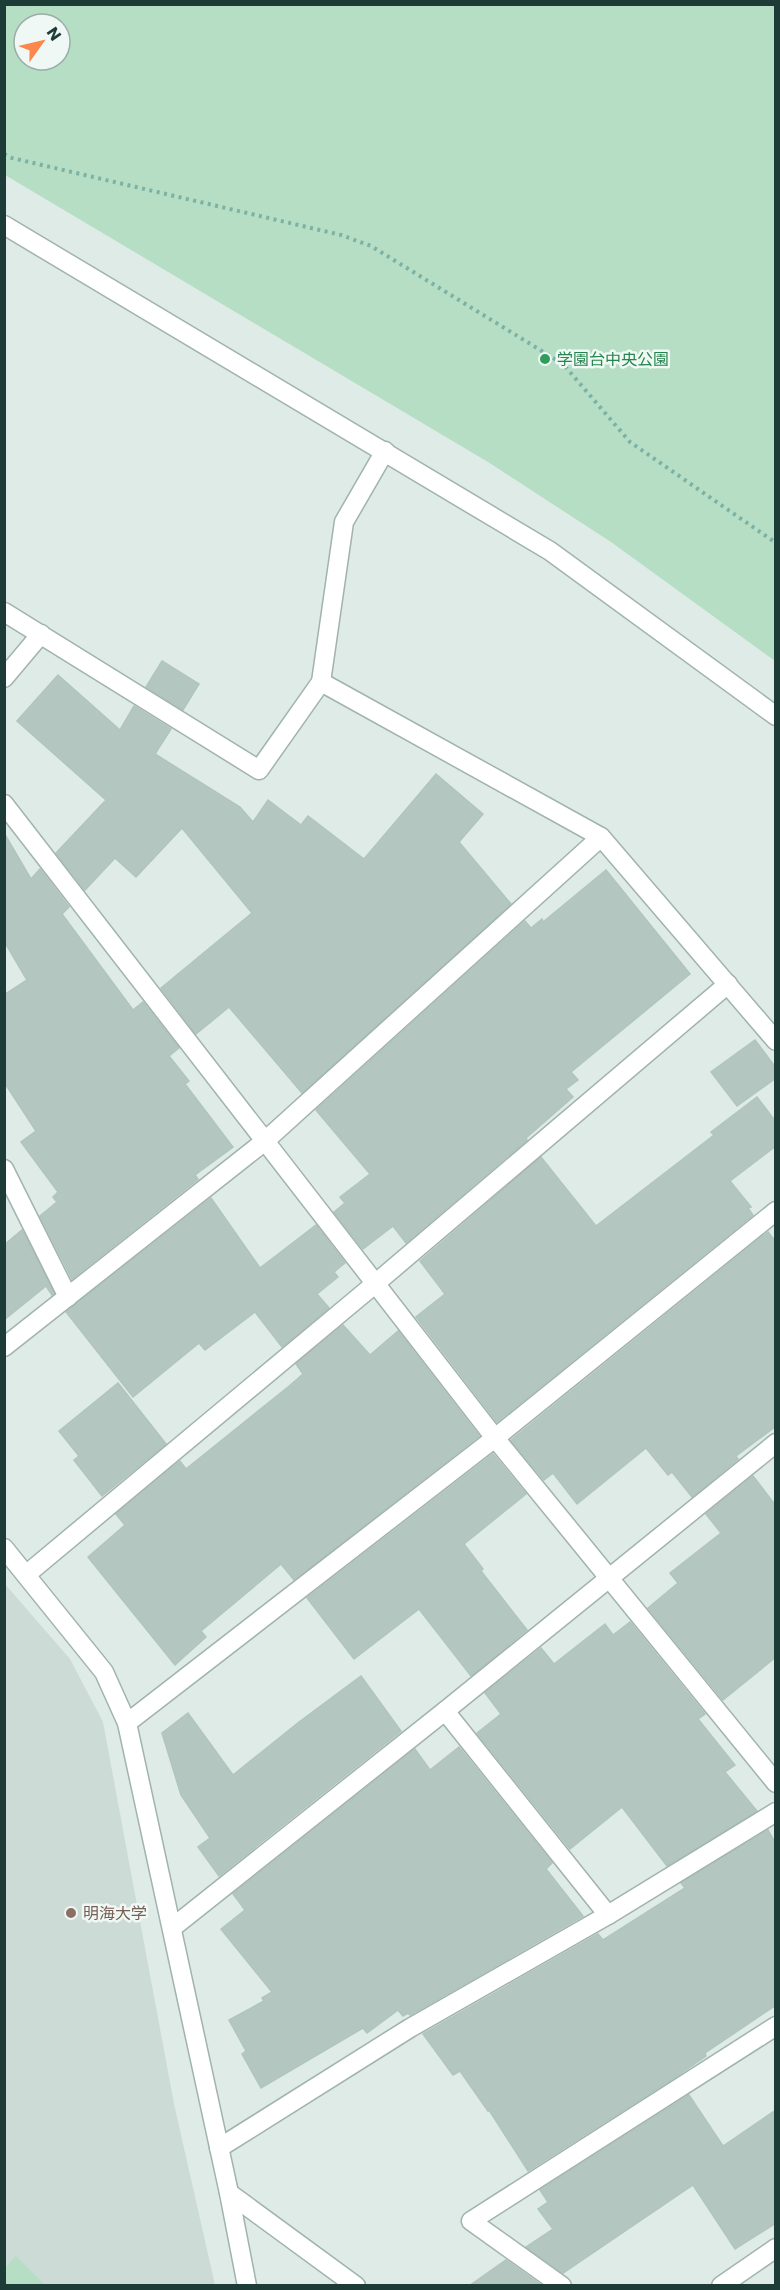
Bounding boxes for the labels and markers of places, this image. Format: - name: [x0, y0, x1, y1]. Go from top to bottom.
- place label: 学園台中央公園: [557, 348, 669, 371]
- marker: 学園台中央公園: [538, 352, 552, 366]
- place label: 明海大学: [83, 1902, 147, 1925]
- marker: 明海大学: [64, 1906, 78, 1920]

